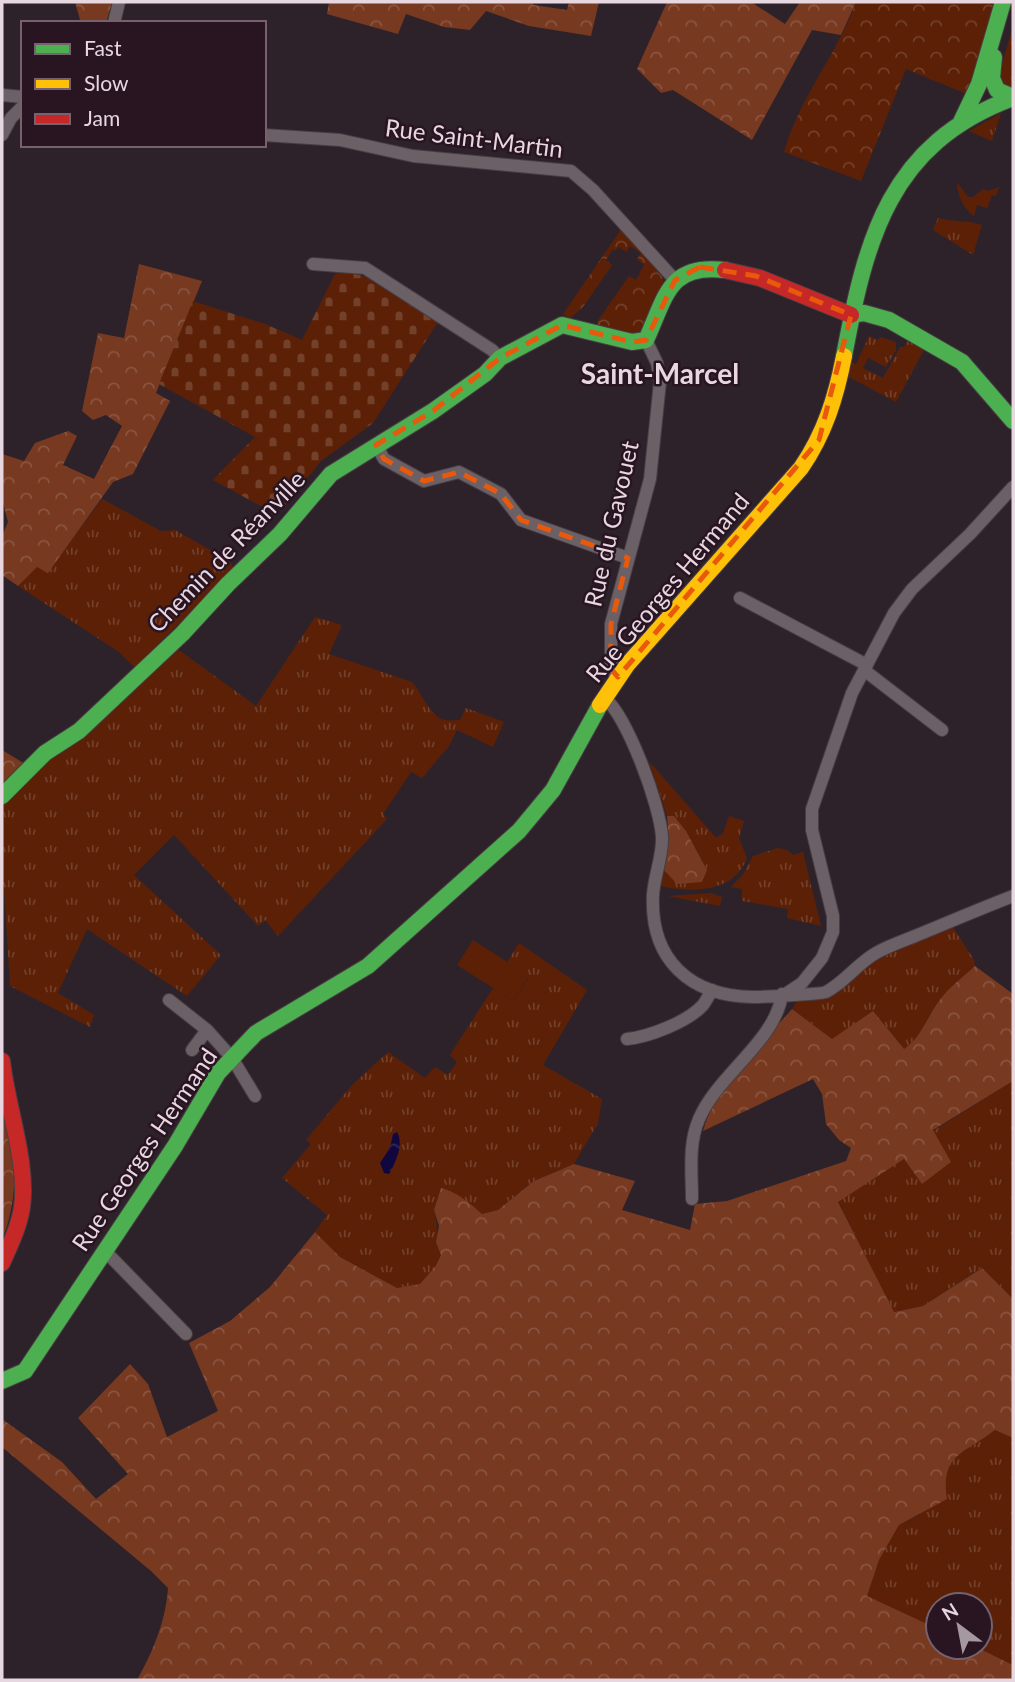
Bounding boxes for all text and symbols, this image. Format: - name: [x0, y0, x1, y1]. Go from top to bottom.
- legend: [21, 21, 266, 147]
- text: Fast: [84, 35, 122, 60]
- text: Slow: [84, 70, 129, 95]
- text: Jam: [84, 105, 120, 130]
- street label: Rue Saint-Martin: [384, 112, 565, 163]
- district label: Saint-Marcel: [581, 356, 739, 390]
- street label: Rue du Gavouet: [577, 438, 644, 609]
- street label: Chemin de Réanville: [141, 464, 311, 638]
- street label: Rue Georges Hermand: [579, 486, 755, 688]
- street label: Rue Georges Hermand: [65, 1042, 222, 1256]
- north arrow: [924, 1591, 994, 1661]
- text: N: [937, 1598, 962, 1625]

